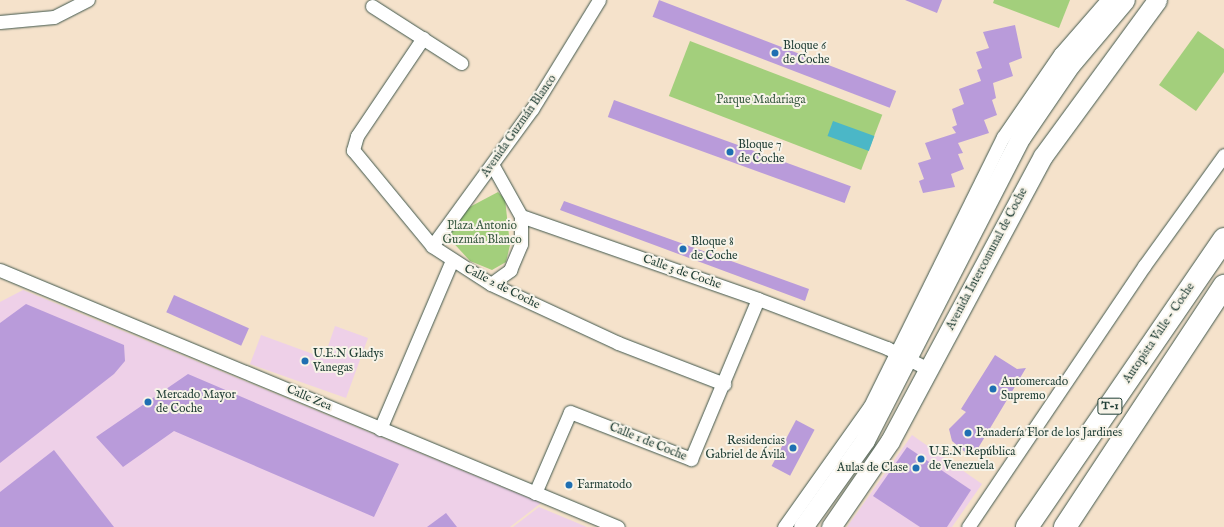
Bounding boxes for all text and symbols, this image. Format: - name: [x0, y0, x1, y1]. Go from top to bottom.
- place label: Bloque 6 de Coche: [783, 39, 830, 67]
- marker: Bloque 6 de Coche: [770, 48, 780, 58]
- street label: Avenida Guzmán Blanco: [478, 72, 560, 180]
- park label: Parque Madariaga: [716, 93, 806, 107]
- place label: Bloque 7 de Coche: [738, 138, 785, 166]
- marker: Bloque 7 de Coche: [725, 147, 735, 157]
- street label: Avenida Intercomunal de Coche: [943, 185, 1031, 333]
- park label: Plaza Antonio Guzmán Blanco: [442, 219, 522, 247]
- place label: Bloque 8 de Coche: [691, 235, 738, 263]
- marker: Bloque 8 de Coche: [678, 244, 688, 254]
- street label: Calle 3 de Coche: [641, 252, 723, 292]
- street label: Calle 2 de Coche: [462, 262, 542, 312]
- street label: Autopista Valle - Coche: [1120, 280, 1198, 386]
- place label: U.E.N Gladys Vanegas: [313, 347, 384, 375]
- marker: U.E.N Gladys Vanegas: [300, 356, 310, 366]
- place label: Automercado Supremo: [1001, 375, 1068, 403]
- street label: Calle Zea: [284, 382, 334, 414]
- marker: Automercado Supremo: [988, 384, 998, 394]
- place label: Mercado Mayor de Coche: [156, 388, 236, 416]
- marker: Mercado Mayor de Coche: [143, 397, 153, 407]
- road number: T-1: [1097, 397, 1123, 415]
- street label: Calle 1 de Coche: [607, 420, 689, 464]
- place label: Panadería Flor de los Jardines: [976, 426, 1122, 440]
- marker: Panadería Flor de los Jardines: [963, 428, 973, 438]
- place label: Residencias Gabriel de Ávila: [706, 434, 785, 462]
- marker: Residencias Gabriel de Ávila: [788, 443, 798, 453]
- place label: U.E.N República de Venezuela: [929, 445, 1015, 473]
- marker: U.E.N República de Venezuela: [916, 454, 926, 464]
- place label: Aulas de Clase: [837, 461, 908, 475]
- marker: Aulas de Clase: [911, 463, 921, 473]
- place label: Farmatodo: [577, 478, 632, 492]
- marker: Farmatodo: [564, 480, 574, 490]

